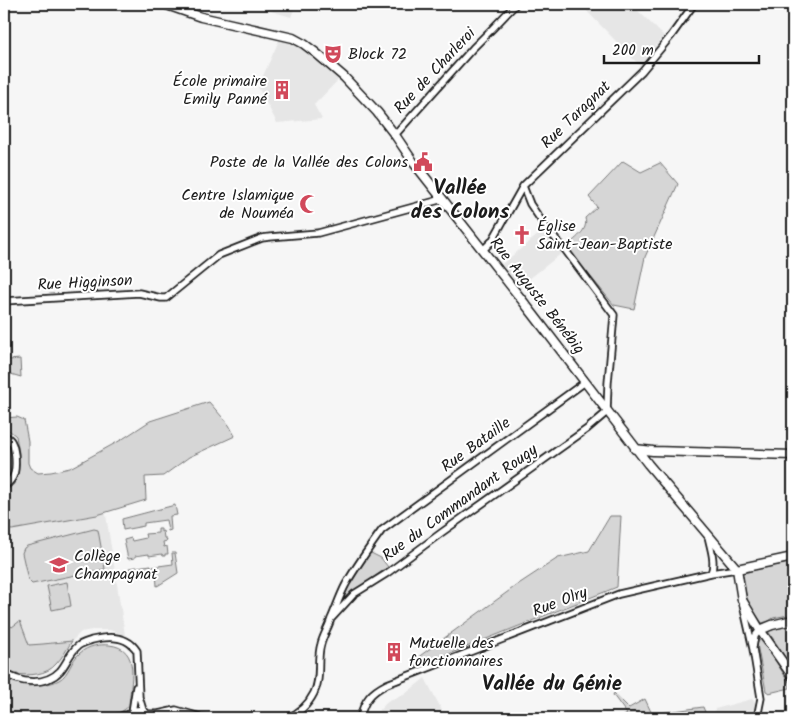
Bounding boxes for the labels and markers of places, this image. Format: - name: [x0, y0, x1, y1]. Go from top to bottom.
- place label: Block 72: [348, 42, 407, 67]
- theatre icon: Block 72: [322, 43, 344, 65]
- place label: École primaire Emily Panné: [172, 69, 268, 112]
- building icon: École primaire Emily Panné: [271, 79, 293, 101]
- place label: Poste de la Vallée des Colons: [210, 150, 408, 175]
- public building icon: Poste de la Vallée des Colons: [412, 151, 434, 173]
- place label: Centre Islamique de Nouméa: [181, 183, 294, 226]
- mosque icon: Centre Islamique de Nouméa: [298, 193, 320, 215]
- place label: Église Saint-Jean-Baptiste: [537, 214, 673, 257]
- church icon: Église Saint-Jean-Baptiste: [511, 224, 533, 246]
- place label: Collège Champagnat: [74, 544, 158, 587]
- school or university icon: Collège Champagnat: [48, 554, 70, 576]
- place label: Mutuelle des fonctionnaires: [409, 631, 503, 674]
- building icon: Mutuelle des fonctionnaires: [383, 641, 405, 663]

